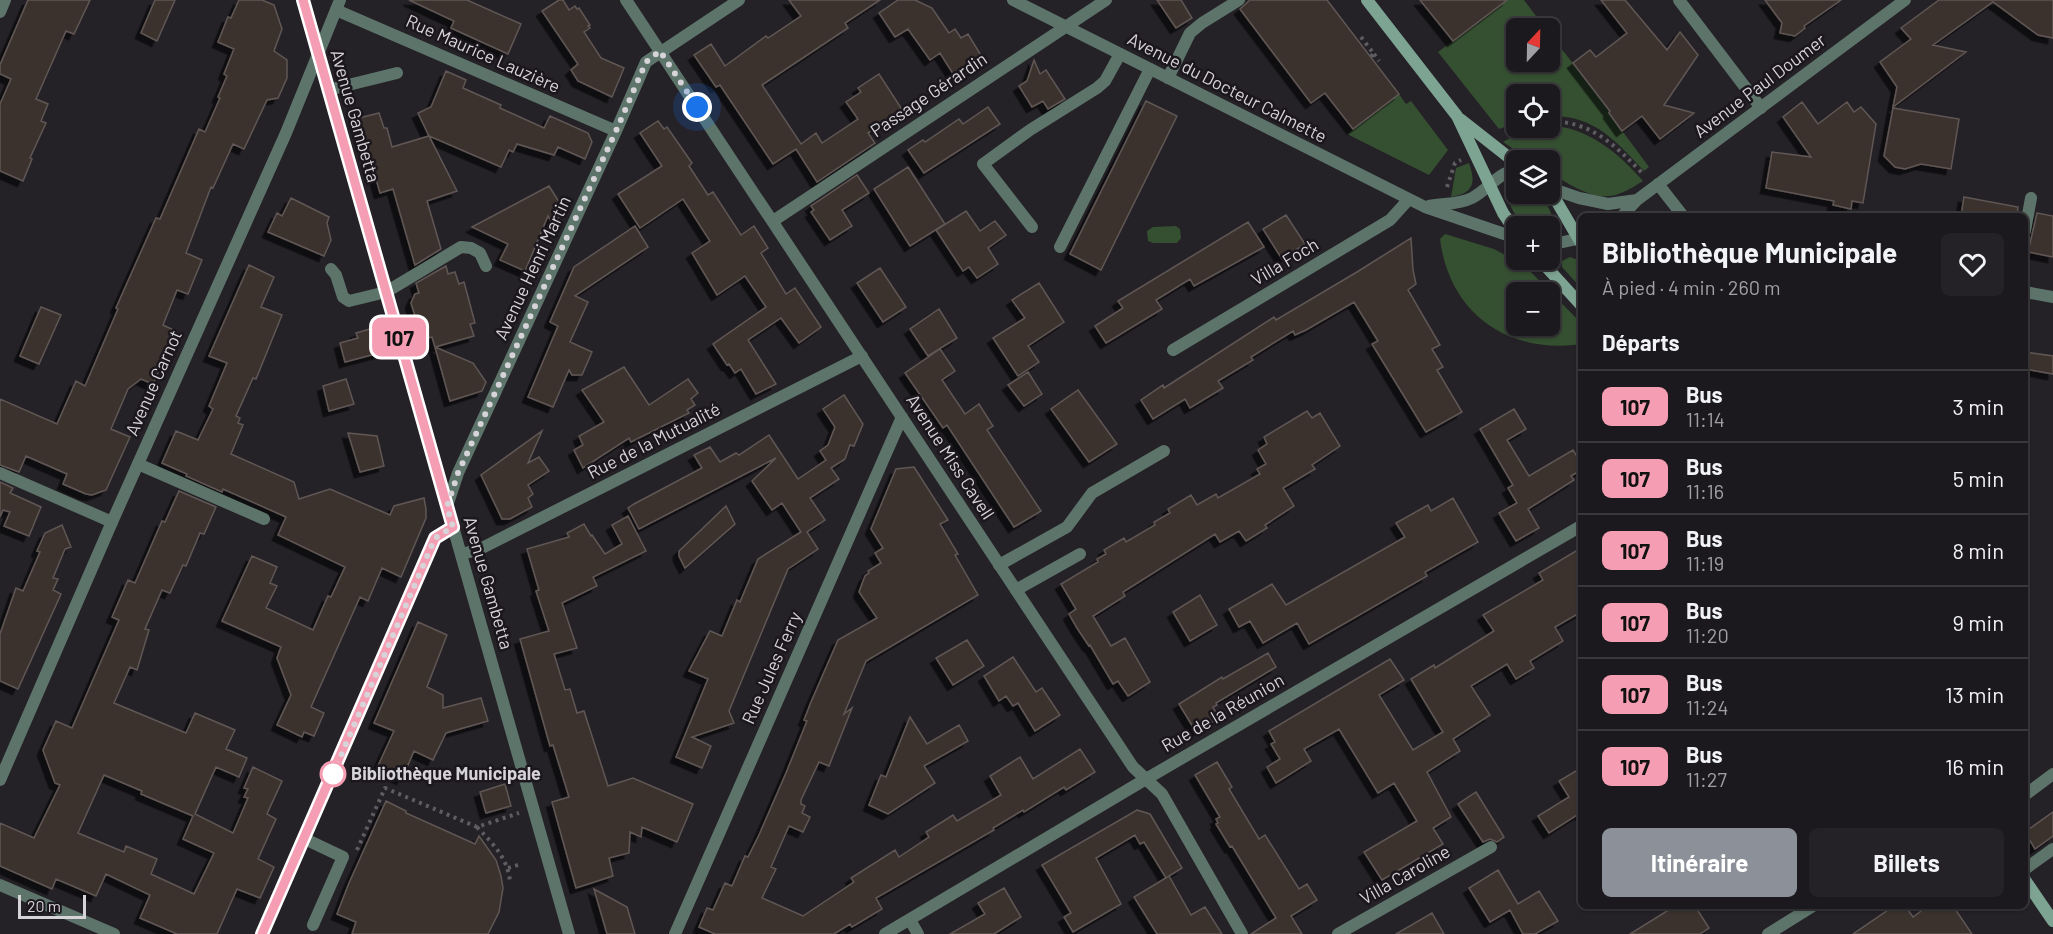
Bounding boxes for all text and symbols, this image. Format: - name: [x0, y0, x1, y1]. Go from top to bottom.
- street label: Rue Maurice Lauzière: [403, 9, 564, 97]
- north arrow: [1506, 18, 1560, 72]
- map controls: [1506, 18, 1560, 336]
- street label: Avenue du Docteur Calmette: [1124, 27, 1331, 147]
- street label: Avenue Paul Doumer: [1689, 28, 1830, 142]
- street label: Avenue Gambetta: [326, 47, 385, 185]
- street label: Passage Gérardin: [866, 47, 991, 141]
- button: locate: [1506, 84, 1560, 138]
- your location: [682, 92, 712, 122]
- button: layers: [1506, 150, 1560, 204]
- street label: Avenue Henri Martin: [489, 192, 575, 343]
- button: +: [1506, 216, 1560, 270]
- street label: Villa Foch: [1247, 232, 1322, 290]
- button: heart: [1941, 233, 2004, 296]
- text: Bibliothèque Municipale: [1602, 235, 1897, 269]
- text: À pied · 4 min · 260 m: [1602, 275, 1781, 299]
- button: −: [1506, 282, 1560, 336]
- line badge: 107: [364, 318, 434, 356]
- text: 107: [384, 325, 414, 350]
- street label: Avenue Carnot: [120, 326, 186, 439]
- text: Départs: [1602, 329, 1680, 355]
- text: Bus: [1686, 381, 1723, 407]
- street label: Avenue Miss Cavell: [902, 390, 1000, 523]
- text: 3 min: [1953, 393, 2004, 419]
- text: 107: [1620, 394, 1650, 419]
- street label: Rue de la Mutualité: [583, 397, 724, 483]
- text: 11:14: [1686, 407, 1725, 431]
- text: Bus: [1686, 453, 1723, 479]
- text: 5 min: [1953, 465, 2004, 491]
- text: 107: [1620, 466, 1650, 491]
- text: 11:16: [1686, 479, 1724, 503]
- street label: Avenue Gambetta: [459, 514, 518, 652]
- text: Bus: [1686, 525, 1723, 551]
- text: 8 min: [1952, 537, 2004, 563]
- text: 107: [1620, 538, 1650, 563]
- text: 11:19: [1686, 551, 1724, 575]
- text: Bus: [1686, 597, 1723, 623]
- street label: Rue Jules Ferry: [736, 608, 806, 727]
- text: 9 min: [1952, 609, 2004, 635]
- text: 107: [1620, 610, 1650, 635]
- text: 11:20: [1686, 623, 1729, 647]
- street label: Rue de la Réunion: [1157, 668, 1288, 756]
- text: Bus: [1686, 669, 1723, 695]
- text: 13 min: [1945, 681, 2004, 707]
- text: 107: [1620, 682, 1650, 707]
- text: 11:24: [1686, 695, 1729, 719]
- text: Bus: [1686, 741, 1723, 767]
- text: 16 min: [1945, 753, 2004, 779]
- text: 107: [1620, 754, 1650, 779]
- marker: Bibliothèque Municipale: [320, 761, 346, 787]
- place label: Bibliothèque Municipale: [351, 762, 541, 784]
- text: 11:27: [1686, 767, 1727, 791]
- button: Itinéraire: [1602, 828, 1797, 897]
- button: Billets: [1809, 828, 2004, 897]
- street label: Villa Caroline: [1356, 839, 1453, 909]
- scale bar: [18, 892, 86, 920]
- text: 20 m: [27, 896, 61, 915]

